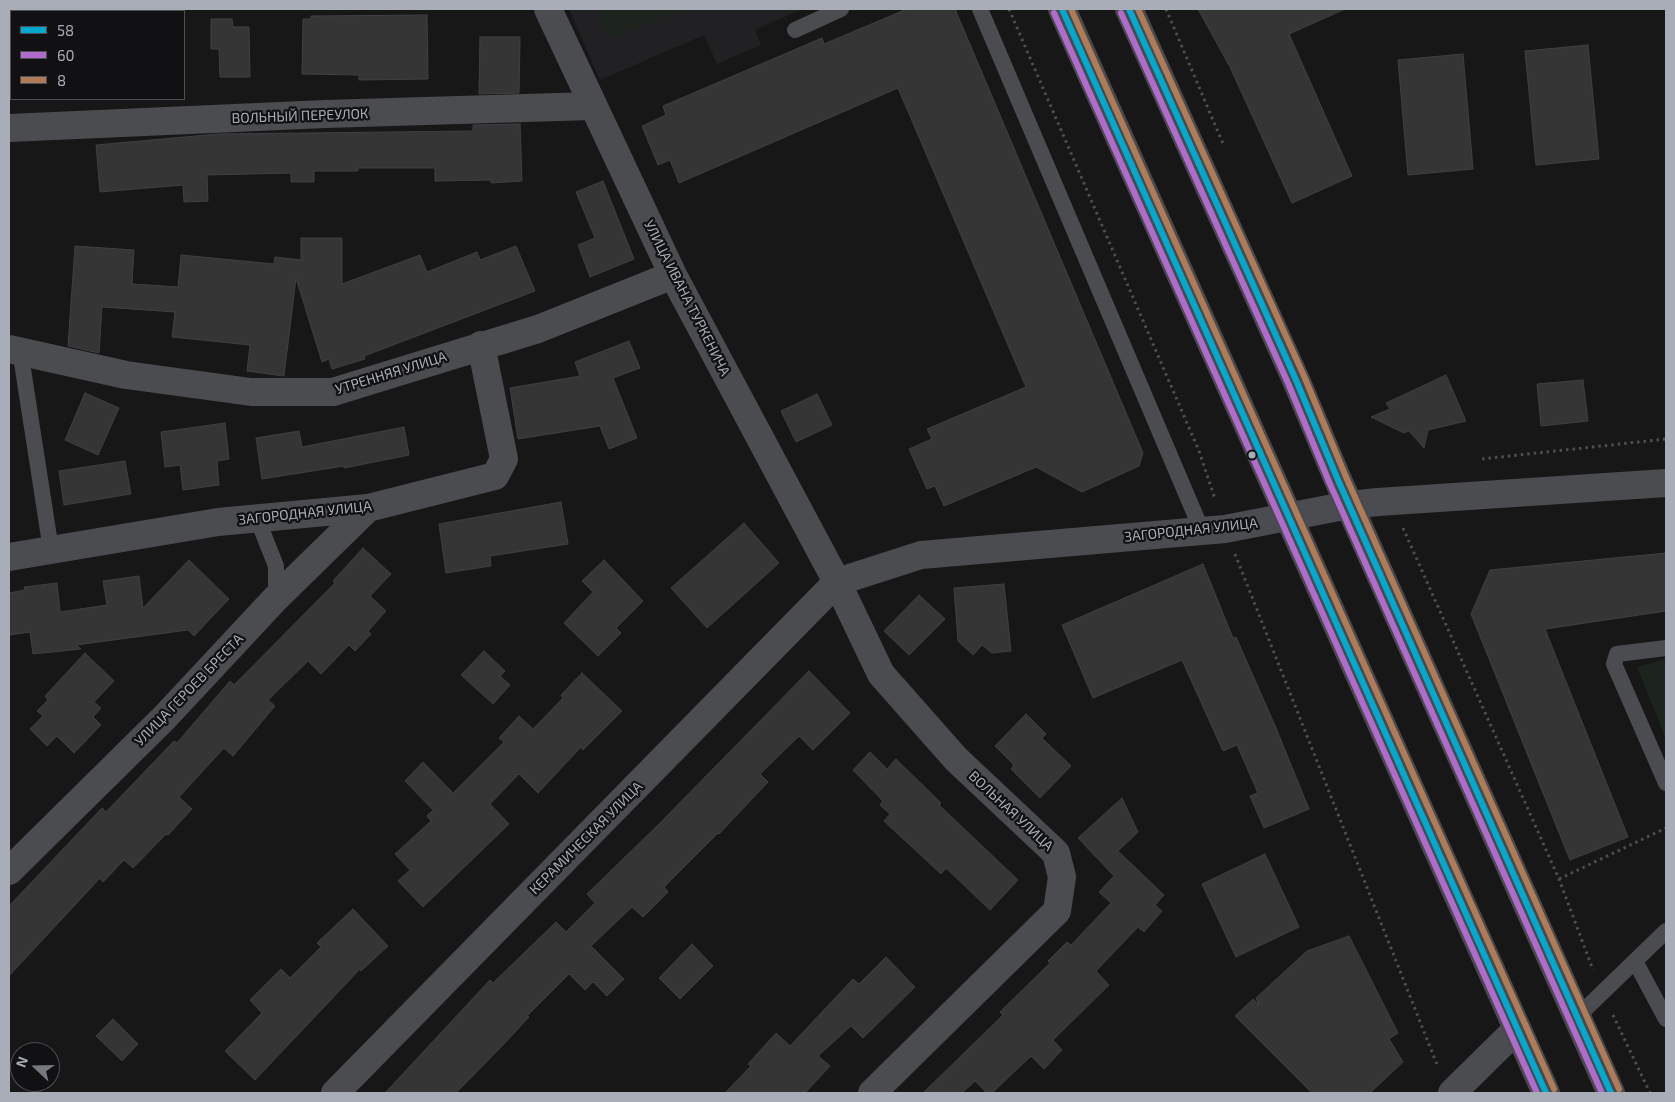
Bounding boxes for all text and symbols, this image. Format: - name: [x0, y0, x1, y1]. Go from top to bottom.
- legend: [10, 10, 185, 100]
- text: 58: [57, 21, 74, 39]
- text: 60: [57, 46, 75, 64]
- text: 8: [57, 71, 66, 89]
- street label: ВОЛЬНЫЙ ПЕРЕУЛОК: [231, 105, 369, 127]
- street label: УЛИЦА ИВАНА ТУРКЕНИЧА: [640, 217, 734, 379]
- street label: УТРЕННЯЯ УЛИЦА: [333, 348, 449, 398]
- unlabelled marker: [1247, 450, 1257, 460]
- street label: ЗАГОРОДНАЯ УЛИЦА: [237, 498, 373, 528]
- street label: ЗАГОРОДНАЯ УЛИЦА: [1123, 515, 1259, 545]
- street label: УЛИЦА ГЕРОЕВ БРЕСТА: [131, 631, 247, 749]
- street label: ВОЛЬНАЯ УЛИЦА: [965, 768, 1057, 854]
- street label: КЕРАМИЧЕСКАЯ УЛИЦА: [526, 778, 646, 898]
- north arrow: [10, 1042, 60, 1092]
- text: N: [12, 1054, 31, 1070]

